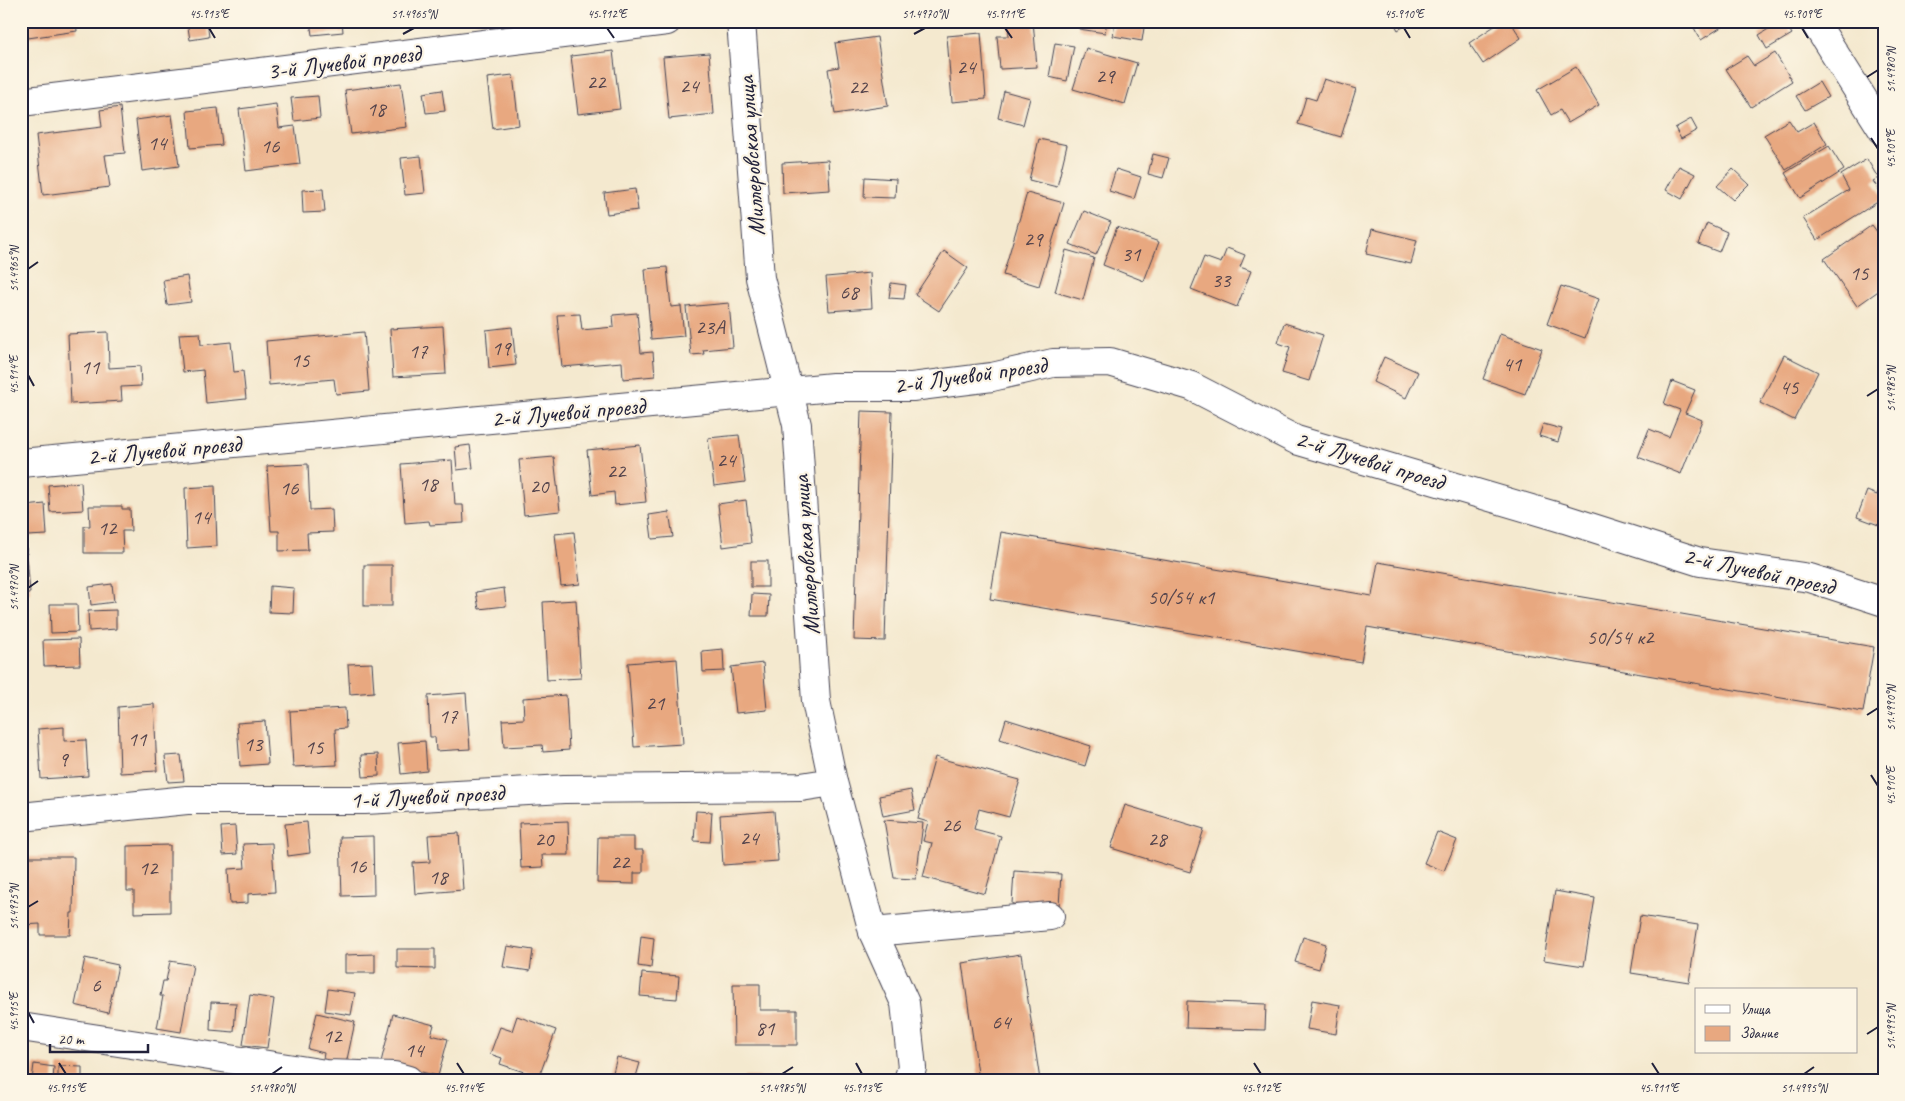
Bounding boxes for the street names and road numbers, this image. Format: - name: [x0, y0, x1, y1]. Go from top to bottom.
- street label: 3-й Лучевой проезд: [266, 37, 425, 86]
- street label: Миллеровская улица: [730, 74, 772, 237]
- street label: 2-й Лучевой проезд: [892, 349, 1051, 401]
- street label: 2-й Лучевой проезд: [490, 390, 649, 434]
- street label: 2-й Лучевой проезд: [1292, 423, 1450, 498]
- street label: 2-й Лучевой проезд: [86, 428, 245, 472]
- street label: Миллеровская улица: [785, 473, 827, 636]
- street label: 2-й Лучевой проезд: [1681, 540, 1840, 602]
- street label: 1-й Лучевой проезд: [349, 777, 507, 815]

